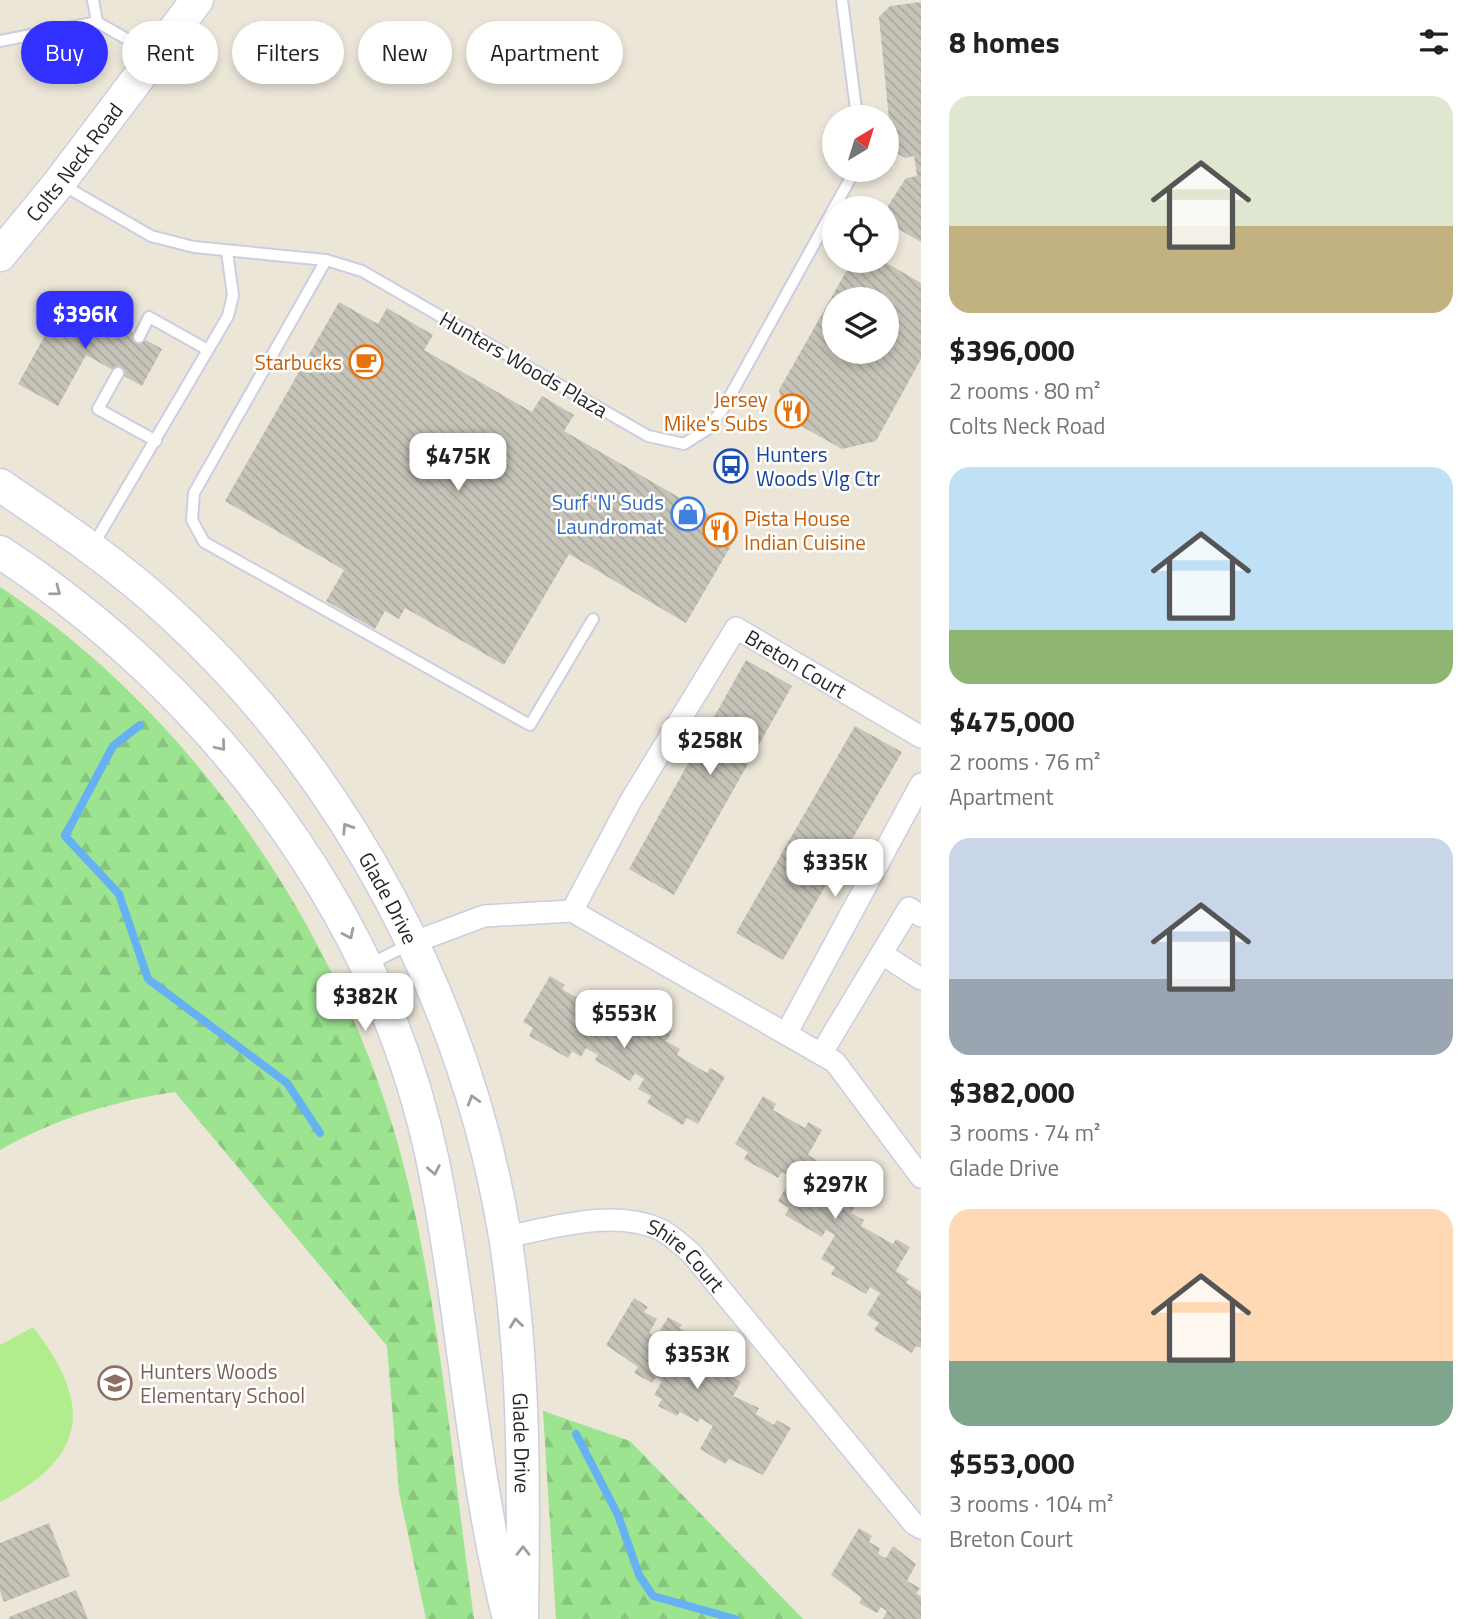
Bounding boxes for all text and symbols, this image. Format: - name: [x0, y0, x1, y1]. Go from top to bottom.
- text: 8 homes: [949, 19, 1060, 65]
- chip: Buy: [21, 21, 108, 84]
- chip: Rent: [122, 21, 218, 84]
- chip: Filters: [232, 21, 344, 84]
- chip: New: [358, 21, 452, 84]
- chip: Apartment: [466, 21, 623, 84]
- icon: filters: [1415, 23, 1453, 61]
- street label: Colts Neck Road: [18, 96, 130, 228]
- north arrow: [822, 105, 900, 182]
- map controls: [822, 105, 899, 364]
- icon: home: [1138, 142, 1264, 268]
- button: locate: [822, 196, 899, 273]
- button: layers: [822, 287, 899, 364]
- pin: $396K: [36, 292, 134, 351]
- text: $396K: [52, 296, 118, 331]
- street label: Hunters Woods Plaza: [434, 303, 615, 426]
- text: $396,000: [949, 327, 1075, 373]
- cafe icon: Starbucks: [347, 343, 385, 381]
- place label: Starbucks: [254, 346, 342, 378]
- text: 2 rooms · 80 m²: [949, 373, 1100, 408]
- place label: Jersey Mike's Subs: [664, 383, 768, 439]
- restaurant icon: Jersey Mike's Subs: [773, 392, 811, 430]
- text: Colts Neck Road: [949, 408, 1106, 443]
- pin: $475K: [409, 434, 507, 493]
- text: $475K: [425, 438, 491, 473]
- place label: Hunters Woods Vlg Ctr: [756, 438, 880, 494]
- bus stop icon: Hunters Woods Vlg Ctr: [712, 447, 750, 485]
- place label: Surf 'N' Suds Laundromat: [552, 486, 665, 542]
- shop icon: Surf 'N' Suds Laundromat: [669, 495, 707, 533]
- place label: Pista House Indian Cuisine: [744, 502, 866, 558]
- restaurant icon: Pista House Indian Cuisine: [701, 511, 739, 549]
- icon: home: [1138, 513, 1264, 639]
- one-way arrow: [48, 582, 61, 595]
- street label: Breton Court: [739, 621, 853, 706]
- text: $475,000: [949, 698, 1075, 744]
- pin: $258K: [661, 718, 759, 777]
- text: $258K: [677, 722, 743, 757]
- one-way arrow: [213, 739, 226, 751]
- text: 2 rooms · 76 m²: [949, 744, 1100, 779]
- text: Apartment: [949, 779, 1054, 814]
- one-way arrow: [342, 823, 355, 836]
- pin: $335K: [786, 839, 884, 899]
- text: $335K: [802, 844, 868, 879]
- street label: Glade Drive: [351, 846, 427, 949]
- icon: home: [1138, 884, 1264, 1010]
- one-way arrow: [340, 927, 354, 939]
- pin: $382K: [316, 974, 414, 1033]
- text: $382K: [332, 978, 398, 1013]
- pin: $553K: [575, 990, 673, 1050]
- text: $553K: [591, 995, 657, 1030]
- text: $382,000: [949, 1069, 1075, 1115]
- one-way arrow: [467, 1095, 481, 1107]
- text: 3 rooms · 74 m²: [949, 1115, 1100, 1150]
- text: Glade Drive: [949, 1150, 1059, 1185]
- pin: $297K: [786, 1162, 884, 1221]
- one-way arrow: [426, 1164, 441, 1176]
- text: $297K: [802, 1166, 868, 1201]
- street label: Shire Court: [643, 1210, 733, 1299]
- icon: home: [1138, 1255, 1264, 1381]
- one-way arrow: [508, 1318, 523, 1329]
- pin: $353K: [648, 1332, 746, 1391]
- text: $353K: [664, 1336, 730, 1371]
- place label: Hunters Woods Elementary School: [140, 1355, 305, 1411]
- school or university icon: Hunters Woods Elementary School: [96, 1364, 134, 1402]
- street label: Glade Drive: [504, 1392, 539, 1493]
- text: $553,000: [949, 1440, 1075, 1486]
- text: 3 rooms · 104 m²: [949, 1486, 1113, 1521]
- text: Breton Court: [949, 1521, 1073, 1556]
- one-way arrow: [515, 1545, 531, 1556]

